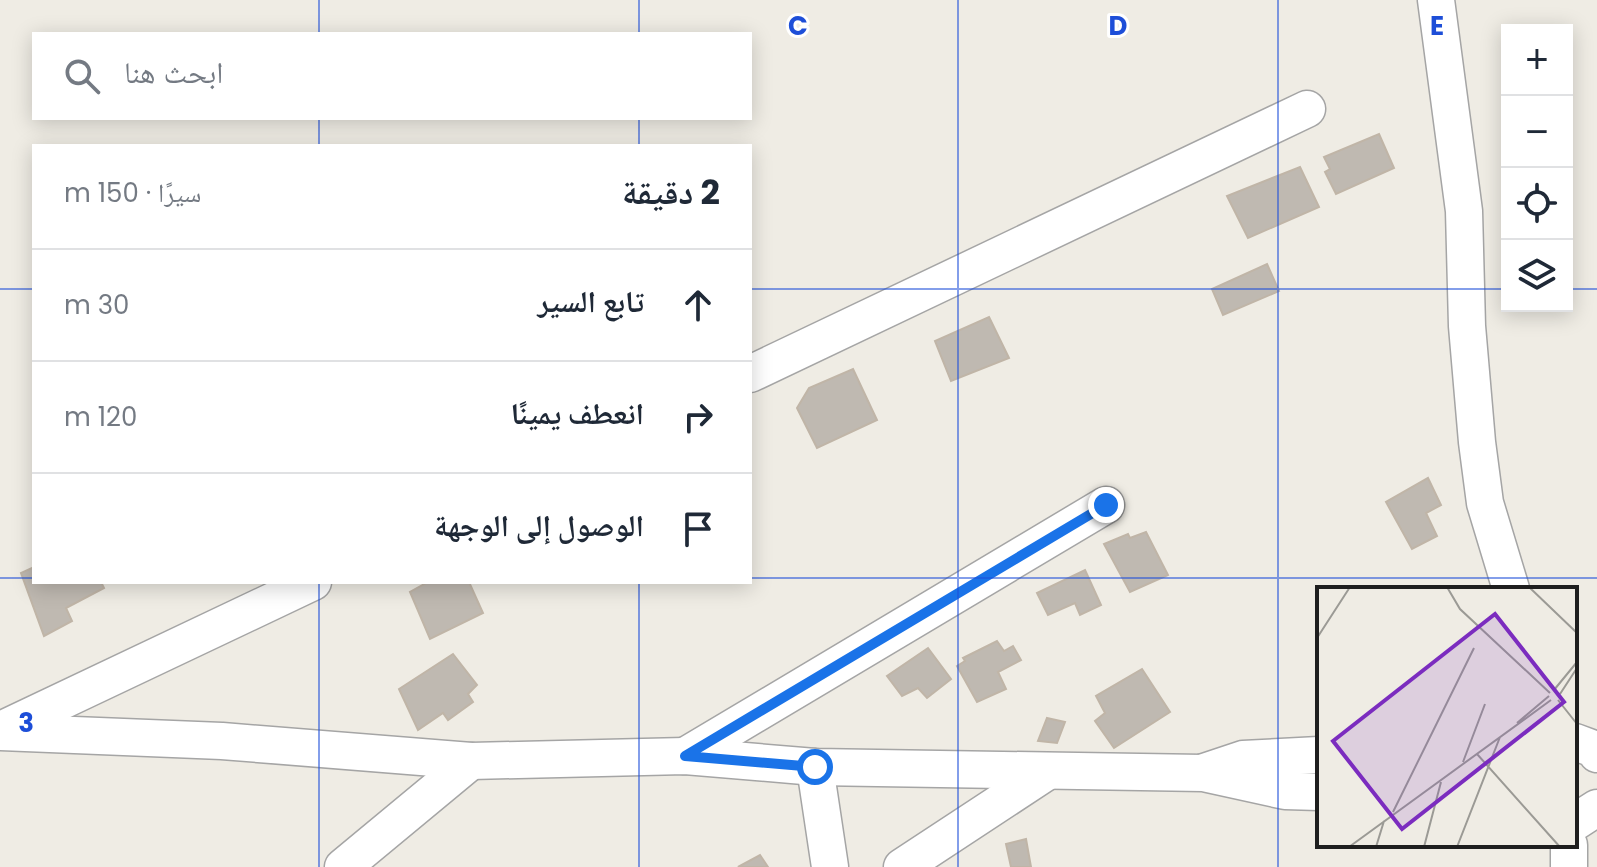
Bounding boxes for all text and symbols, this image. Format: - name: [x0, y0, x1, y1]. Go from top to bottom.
- text: C: [788, 8, 808, 44]
- text: D: [1109, 8, 1128, 44]
- text: E: [1430, 8, 1444, 44]
- map controls: [1501, 24, 1573, 312]
- button: +: [1501, 24, 1573, 96]
- search box: [32, 32, 752, 120]
- text: ابحث هنا: [124, 51, 223, 94]
- icon: search: [60, 54, 104, 98]
- button: −: [1501, 96, 1573, 168]
- text: 2 دقيقة: [622, 168, 720, 216]
- button: locate: [1501, 168, 1573, 240]
- text: سيرًا · 150 m: [64, 175, 201, 211]
- button: layers: [1501, 240, 1573, 312]
- text: تابع السير: [538, 280, 644, 323]
- icon: ahead: [676, 283, 720, 327]
- text: 30 m: [64, 287, 129, 323]
- text: انعطف يمينًا: [510, 392, 644, 435]
- icon: right: [676, 395, 720, 439]
- text: 120 m: [64, 399, 137, 435]
- route end: [1088, 487, 1124, 523]
- text: الوصول إلى الوجهة: [434, 504, 644, 547]
- icon: arrive: [676, 507, 720, 551]
- inset map: [1317, 587, 1577, 847]
- text: 3: [18, 705, 34, 741]
- route start: [797, 749, 833, 785]

